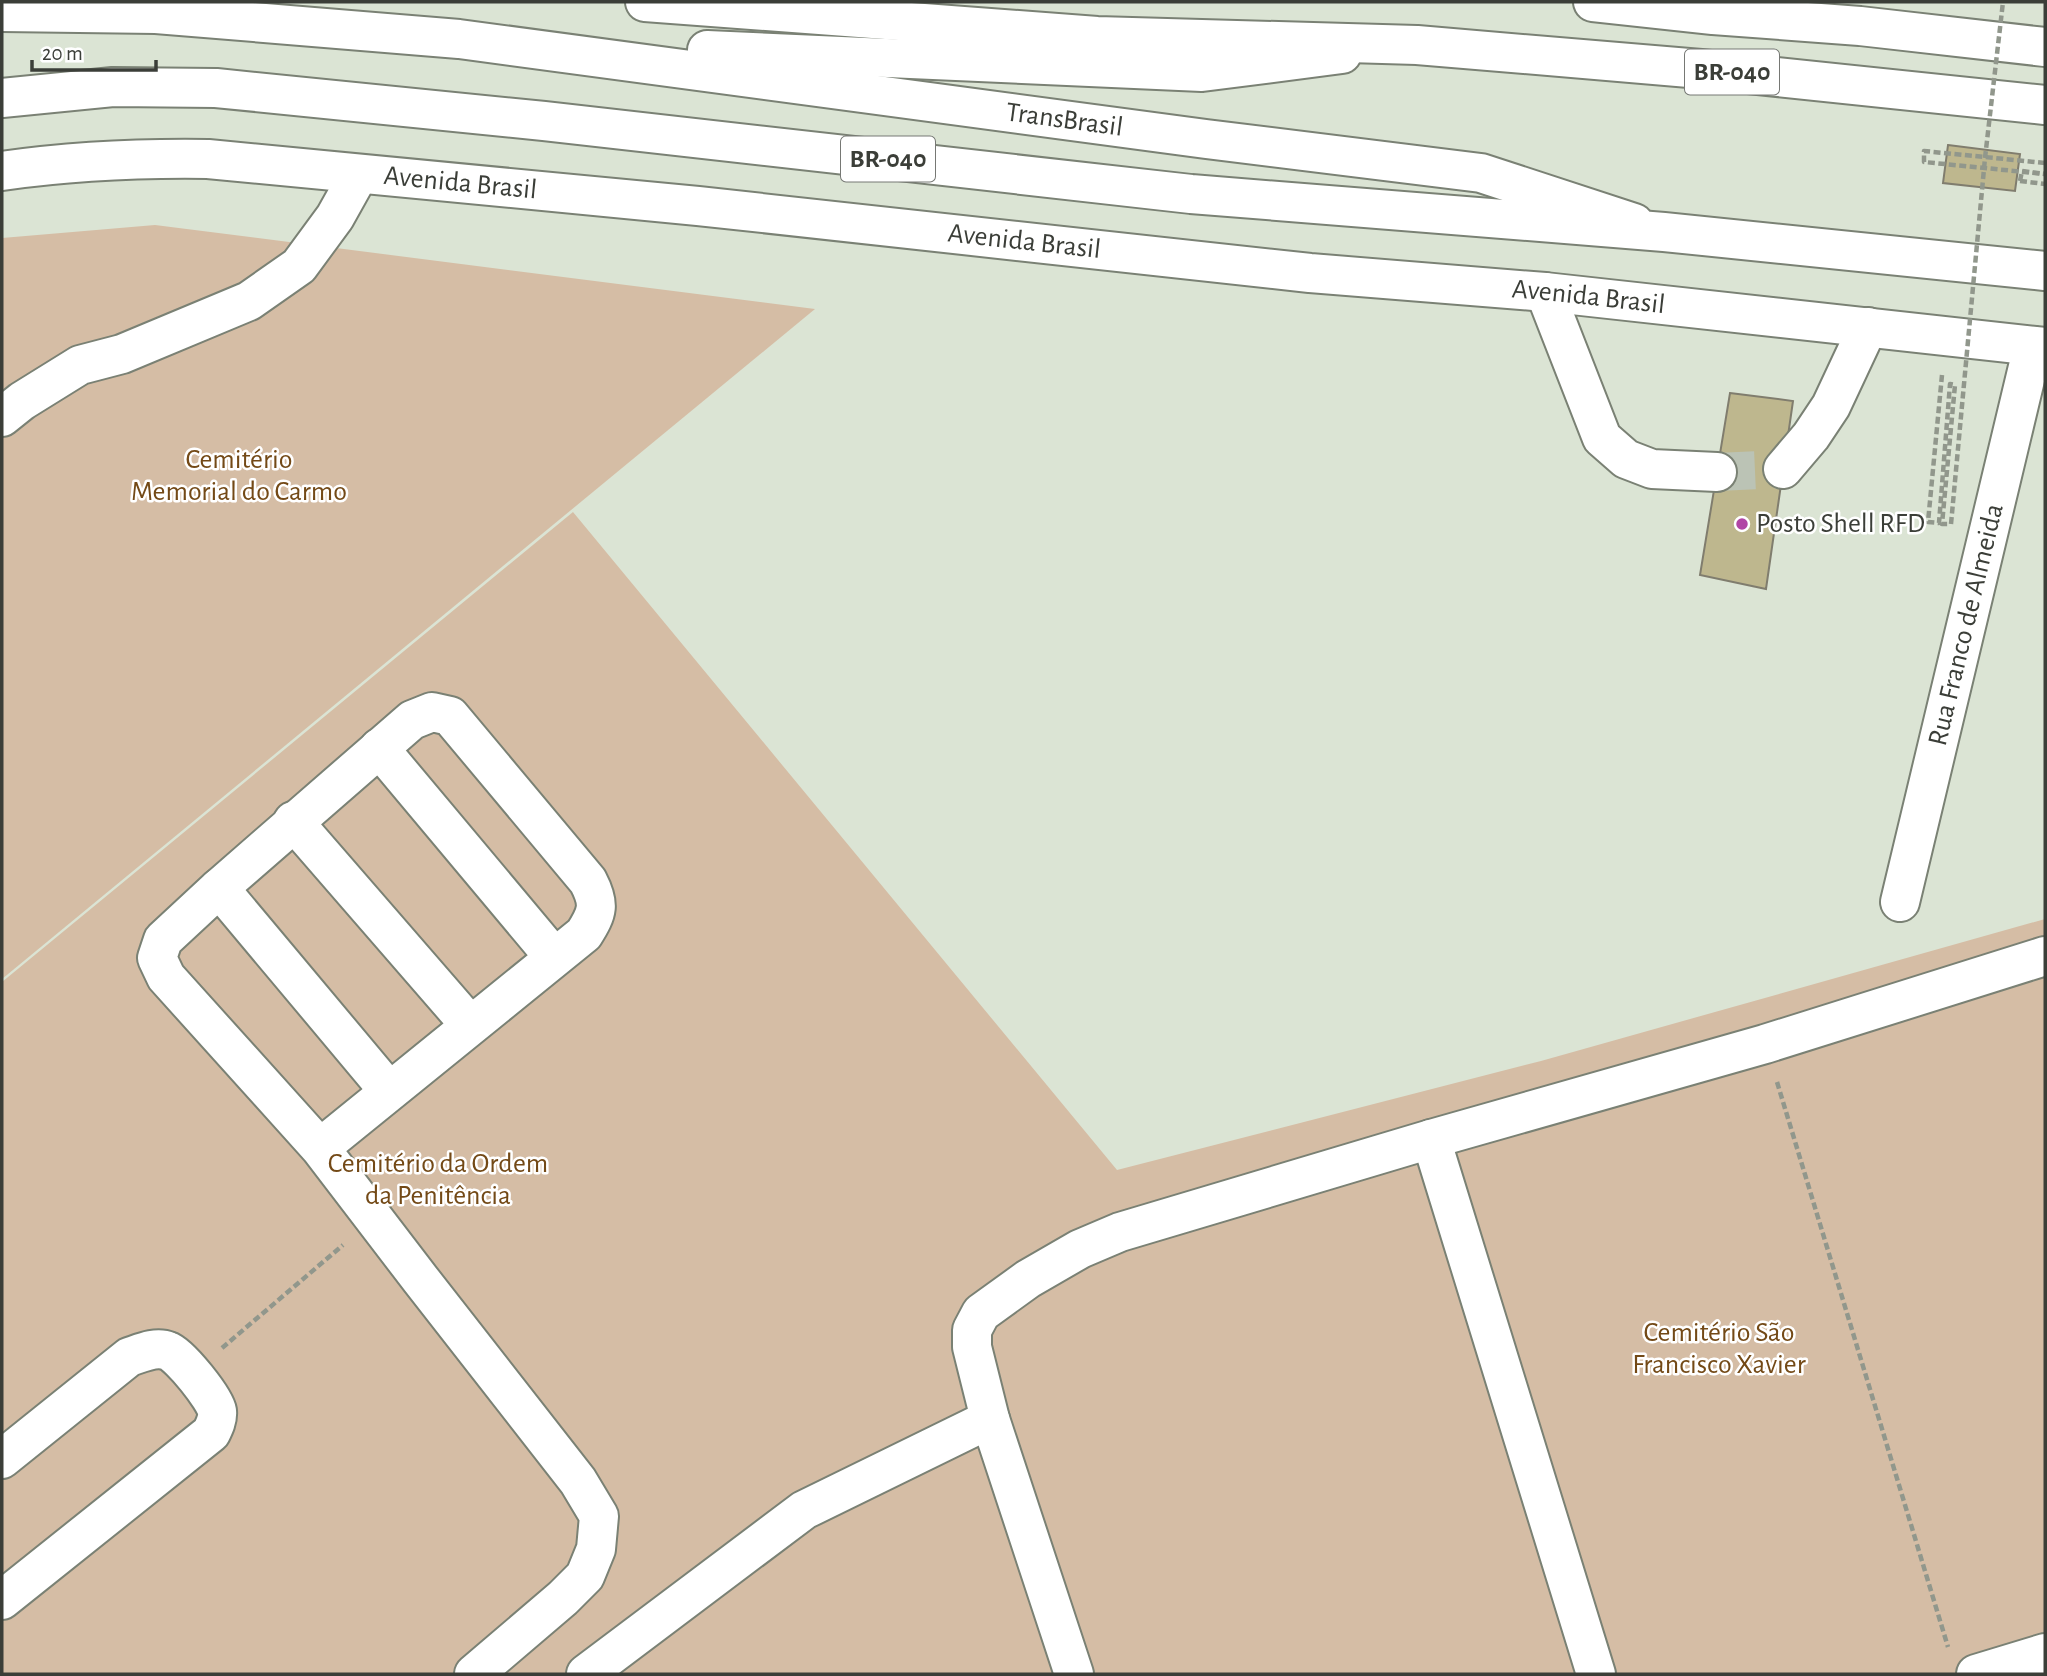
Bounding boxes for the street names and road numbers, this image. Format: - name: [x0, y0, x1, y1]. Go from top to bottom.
- road number: BR-040: [1685, 50, 1779, 94]
- street label: TransBrasil: [1004, 98, 1125, 142]
- road number: BR-040: [841, 136, 935, 182]
- street label: Avenida Brasil: [382, 162, 538, 204]
- street label: Avenida Brasil: [946, 219, 1102, 264]
- street label: Avenida Brasil: [1511, 275, 1667, 319]
- street label: Rua Franco de Almeida: [1924, 501, 2009, 749]

